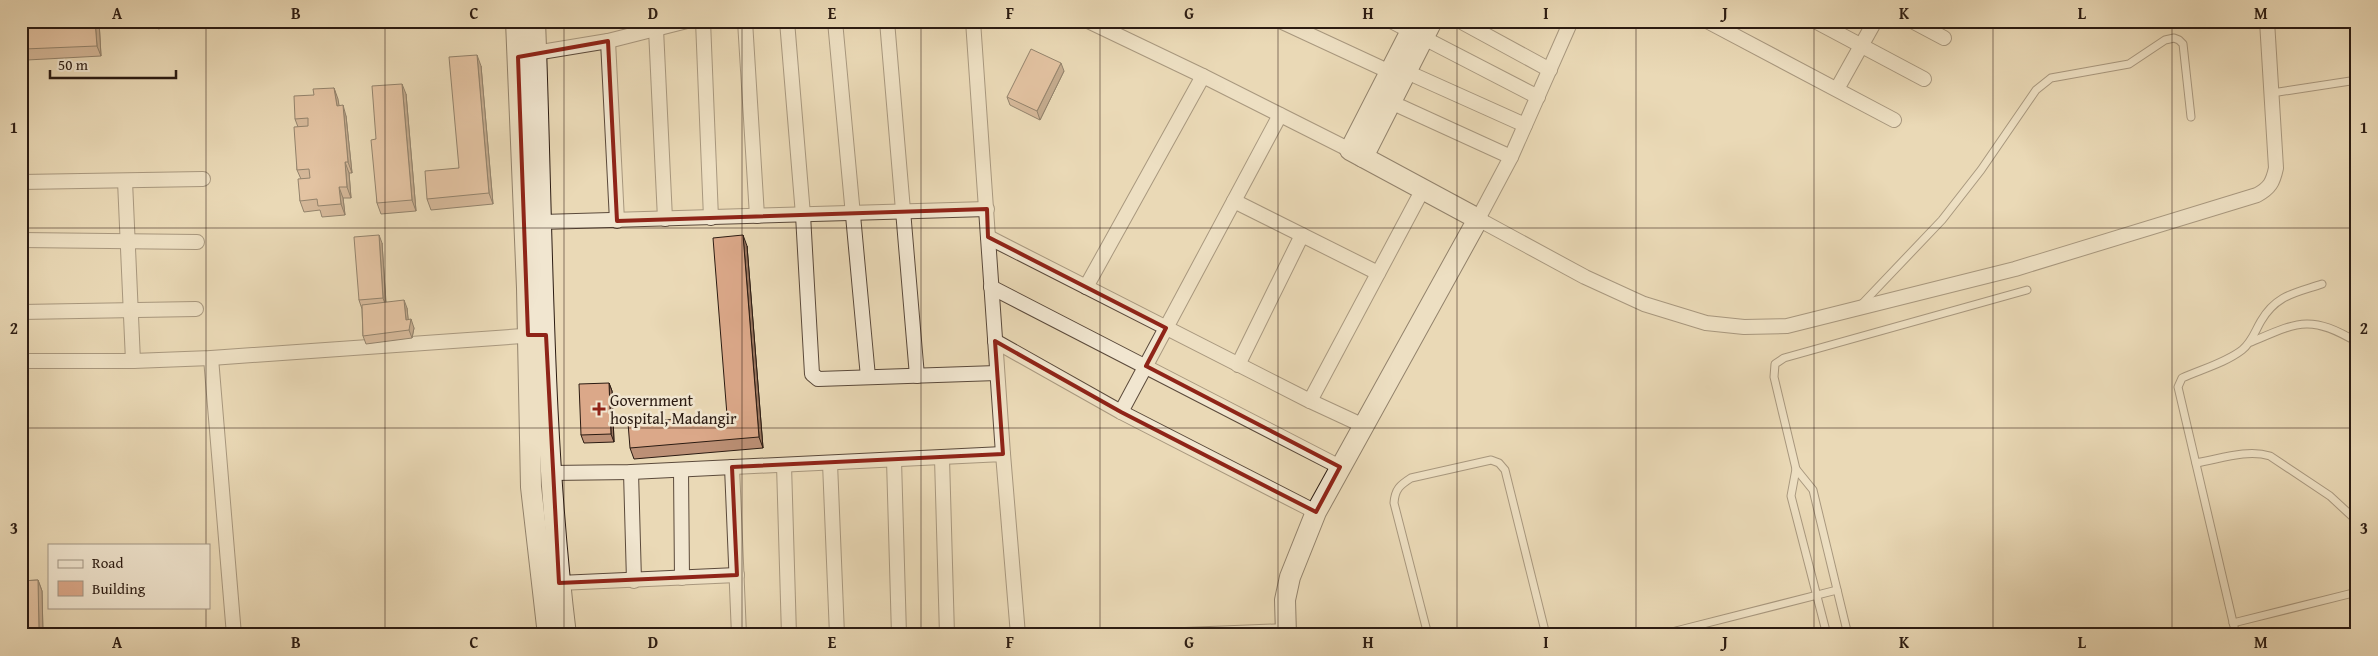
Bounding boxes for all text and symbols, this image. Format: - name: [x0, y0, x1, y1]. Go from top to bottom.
- text: A: [112, 1, 123, 25]
- text: B: [291, 1, 301, 25]
- text: C: [469, 1, 479, 25]
- text: D: [648, 1, 658, 25]
- text: E: [828, 1, 837, 25]
- text: F: [1006, 1, 1014, 25]
- text: G: [1184, 1, 1194, 25]
- text: H: [1362, 1, 1374, 25]
- text: I: [1543, 1, 1549, 25]
- text: J: [1719, 1, 1728, 25]
- text: K: [1899, 1, 1910, 25]
- text: L: [2078, 1, 2087, 25]
- text: M: [2254, 1, 2268, 25]
- scale bar: [50, 48, 176, 80]
- text: 50 m: [58, 54, 89, 75]
- text: 1: [10, 115, 18, 139]
- text: 1: [2360, 115, 2368, 139]
- text: 2: [10, 316, 18, 340]
- text: 2: [2360, 316, 2368, 340]
- place label: Government hospital, Madangir: [610, 388, 737, 430]
- marker: Government hospital, Madangir: [592, 402, 606, 416]
- text: 3: [10, 516, 18, 540]
- text: 3: [2360, 516, 2368, 540]
- legend: [48, 544, 210, 608]
- text: Road: [92, 552, 123, 573]
- text: Building: [92, 578, 146, 599]
- text: A: [112, 630, 123, 654]
- text: B: [291, 630, 301, 654]
- text: C: [469, 630, 479, 654]
- text: D: [648, 630, 658, 654]
- text: E: [828, 630, 837, 654]
- text: F: [1006, 630, 1014, 654]
- text: G: [1184, 630, 1194, 654]
- text: H: [1362, 630, 1374, 654]
- text: I: [1543, 630, 1549, 654]
- text: J: [1719, 630, 1728, 654]
- text: K: [1899, 630, 1910, 654]
- text: L: [2078, 630, 2087, 654]
- text: M: [2254, 630, 2268, 654]

